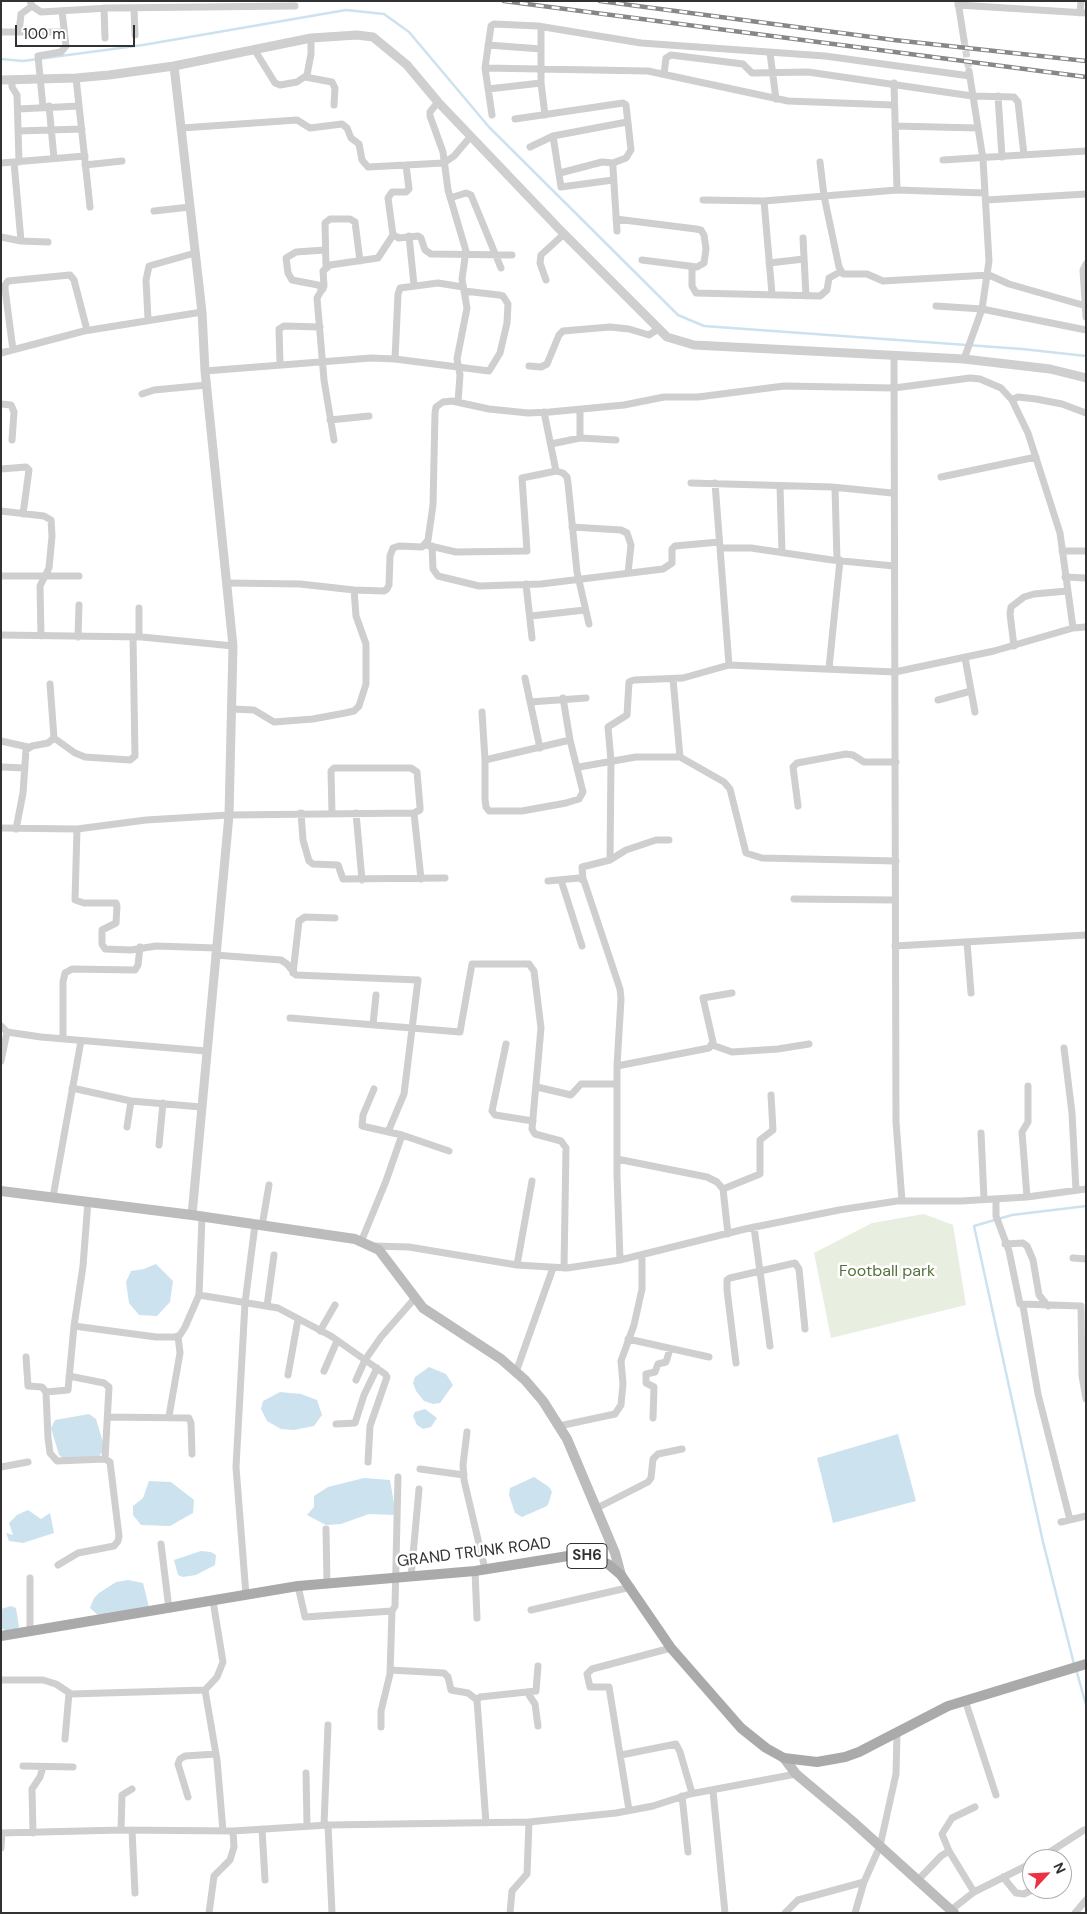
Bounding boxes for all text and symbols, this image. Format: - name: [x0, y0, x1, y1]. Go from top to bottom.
- scale bar: [18, 15, 138, 47]
- text: 100 m: [23, 24, 66, 44]
- park label: Football park: [839, 1262, 935, 1282]
- street label: GRAND TRUNK ROAD: [396, 1534, 552, 1572]
- road number: SH6: [567, 1544, 607, 1568]
- north arrow: [1022, 1849, 1072, 1899]
- text: N: [1049, 1860, 1070, 1877]

